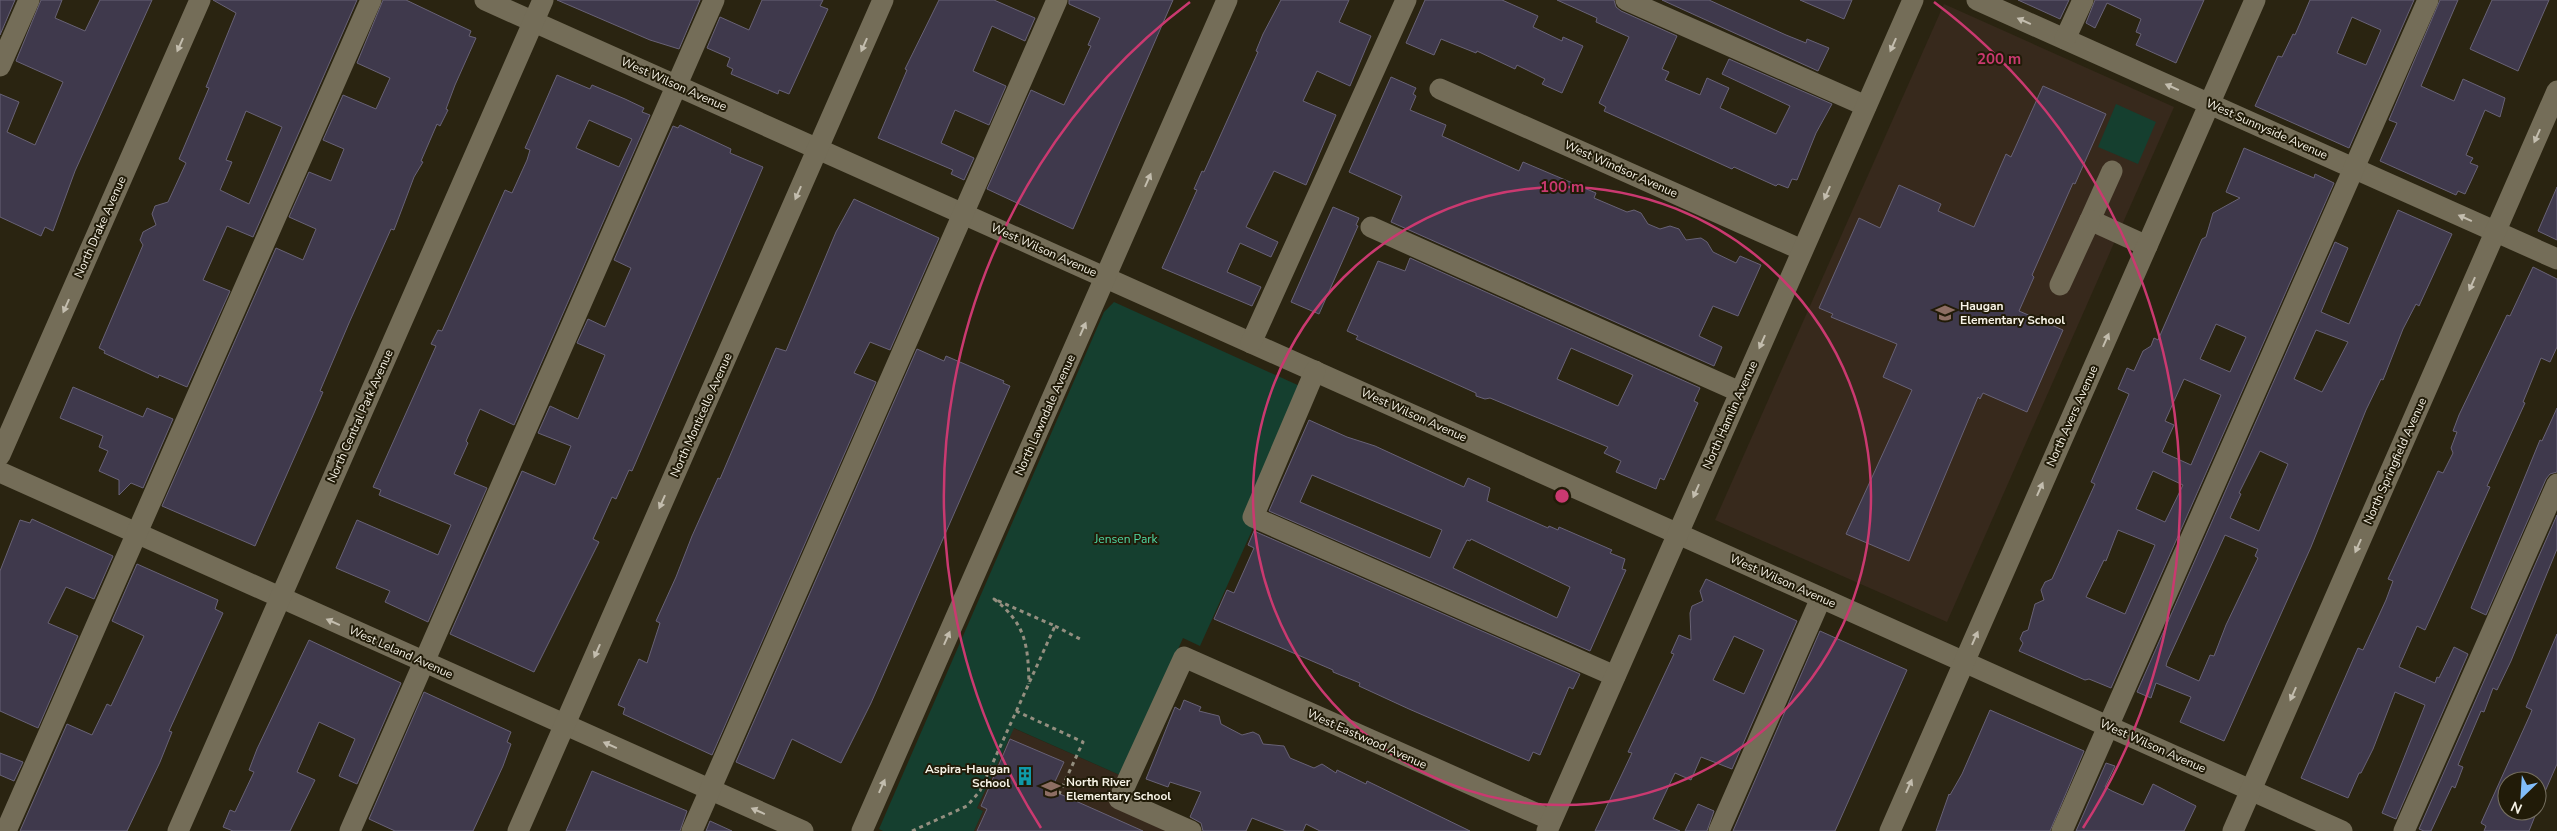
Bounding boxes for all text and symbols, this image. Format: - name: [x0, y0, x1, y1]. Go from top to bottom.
- one-way arrow: [2017, 17, 2031, 25]
- one-way arrow: [176, 38, 184, 52]
- one-way arrow: [859, 38, 867, 52]
- one-way arrow: [1889, 38, 1897, 52]
- text: 200 m: [1977, 49, 2021, 69]
- street label: West Wilson Avenue: [618, 53, 730, 115]
- one-way arrow: [2165, 83, 2179, 91]
- street label: West Sunnyside Avenue: [2204, 95, 2330, 163]
- one-way arrow: [2533, 129, 2541, 143]
- street label: West Windsor Avenue: [1562, 137, 1680, 201]
- one-way arrow: [1145, 173, 1153, 187]
- street label: North Drake Avenue: [70, 174, 130, 280]
- text: 100 m: [1540, 177, 1584, 197]
- one-way arrow: [794, 186, 802, 200]
- one-way arrow: [1823, 186, 1831, 200]
- one-way arrow: [2457, 213, 2472, 222]
- street label: West Wilson Avenue: [988, 219, 1100, 281]
- one-way arrow: [2468, 277, 2476, 292]
- place label: Haugan Elementary School: [1960, 298, 2065, 328]
- one-way arrow: [61, 299, 69, 313]
- school or university icon: Haugan Elementary School: [1934, 302, 1956, 324]
- one-way arrow: [1079, 322, 1087, 336]
- one-way arrow: [2102, 333, 2110, 347]
- one-way arrow: [1757, 335, 1765, 349]
- street label: North Central Park Avenue: [323, 347, 397, 485]
- street label: North Monticello Avenue: [666, 350, 736, 480]
- street label: North Lawndale Avenue: [1011, 352, 1079, 478]
- street label: North Hamlin Avenue: [1699, 358, 1761, 472]
- street label: North Avers Avenue: [2043, 363, 2101, 469]
- street label: West Wilson Avenue: [1358, 384, 1470, 446]
- street label: North Springfield Avenue: [2360, 395, 2430, 527]
- one-way arrow: [2037, 482, 2045, 496]
- one-way arrow: [1692, 484, 1700, 498]
- centre of rings: [1553, 487, 1571, 505]
- one-way arrow: [658, 495, 666, 509]
- park label: Jensen Park: [1093, 531, 1159, 547]
- one-way arrow: [2353, 539, 2361, 553]
- street label: West Wilson Avenue: [1727, 550, 1839, 612]
- one-way arrow: [326, 617, 340, 625]
- street label: West Leland Avenue: [346, 622, 456, 682]
- one-way arrow: [944, 631, 952, 645]
- one-way arrow: [1971, 631, 1979, 645]
- one-way arrow: [592, 644, 600, 658]
- one-way arrow: [2288, 687, 2296, 701]
- street label: West Eastwood Avenue: [1305, 705, 1429, 773]
- street label: West Wilson Avenue: [2097, 715, 2209, 777]
- one-way arrow: [603, 740, 617, 748]
- place label: Aspira-Haugan School: [925, 761, 1010, 791]
- building icon: Aspira-Haugan School: [1014, 765, 1036, 787]
- north arrow: [2497, 771, 2547, 821]
- place label: North River Elementary School: [1066, 774, 1171, 804]
- school or university icon: North River Elementary School: [1040, 778, 1062, 800]
- one-way arrow: [878, 779, 886, 793]
- one-way arrow: [1906, 779, 1914, 793]
- text: N: [2508, 797, 2525, 818]
- one-way arrow: [751, 807, 765, 815]

